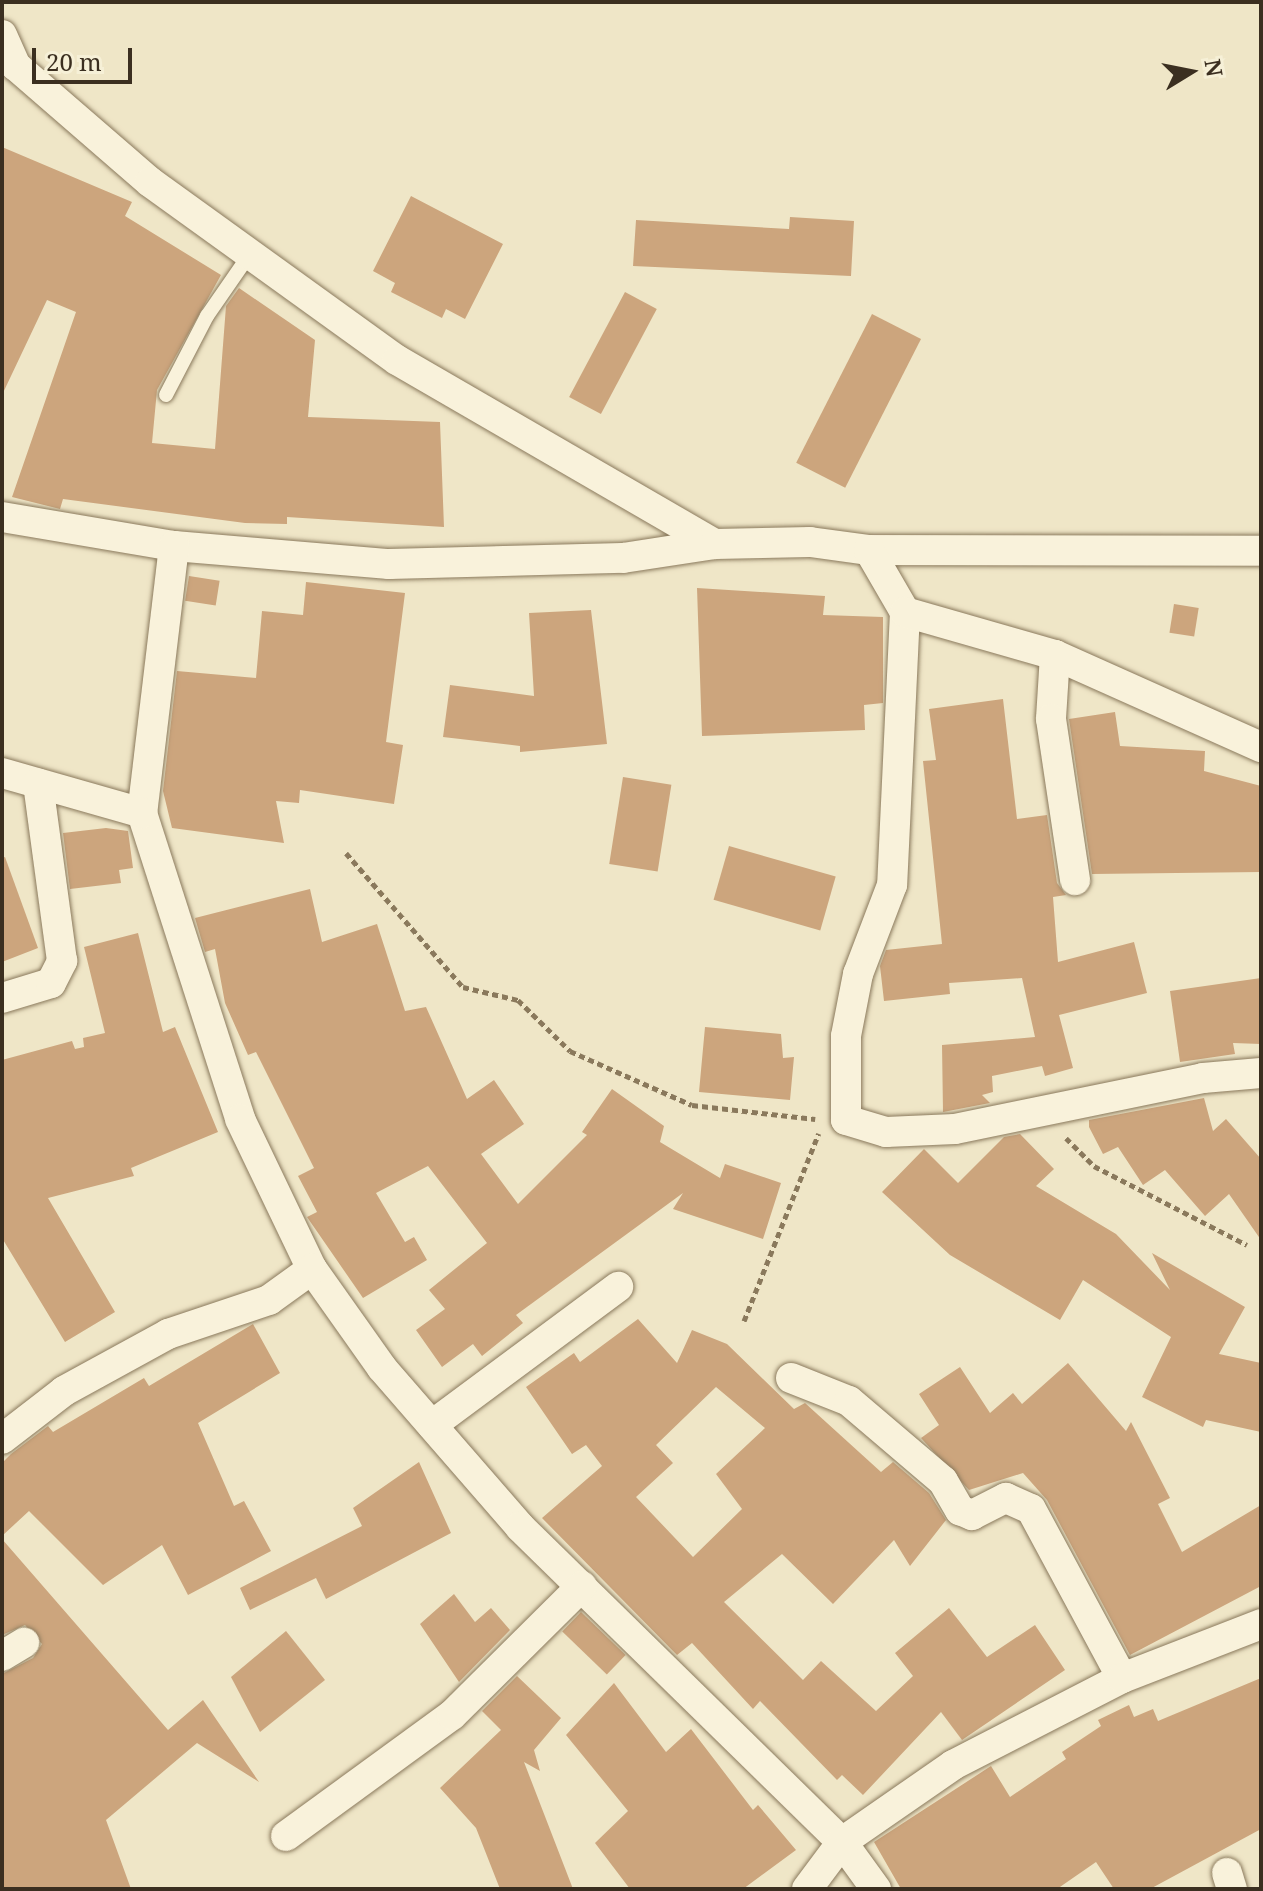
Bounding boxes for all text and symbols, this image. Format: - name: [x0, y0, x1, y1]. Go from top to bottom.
- scale bar: [36, 32, 136, 82]
- north arrow: [1151, 32, 1231, 112]
- text: 20 m: [46, 45, 102, 78]
- text: N: [1198, 57, 1231, 79]

